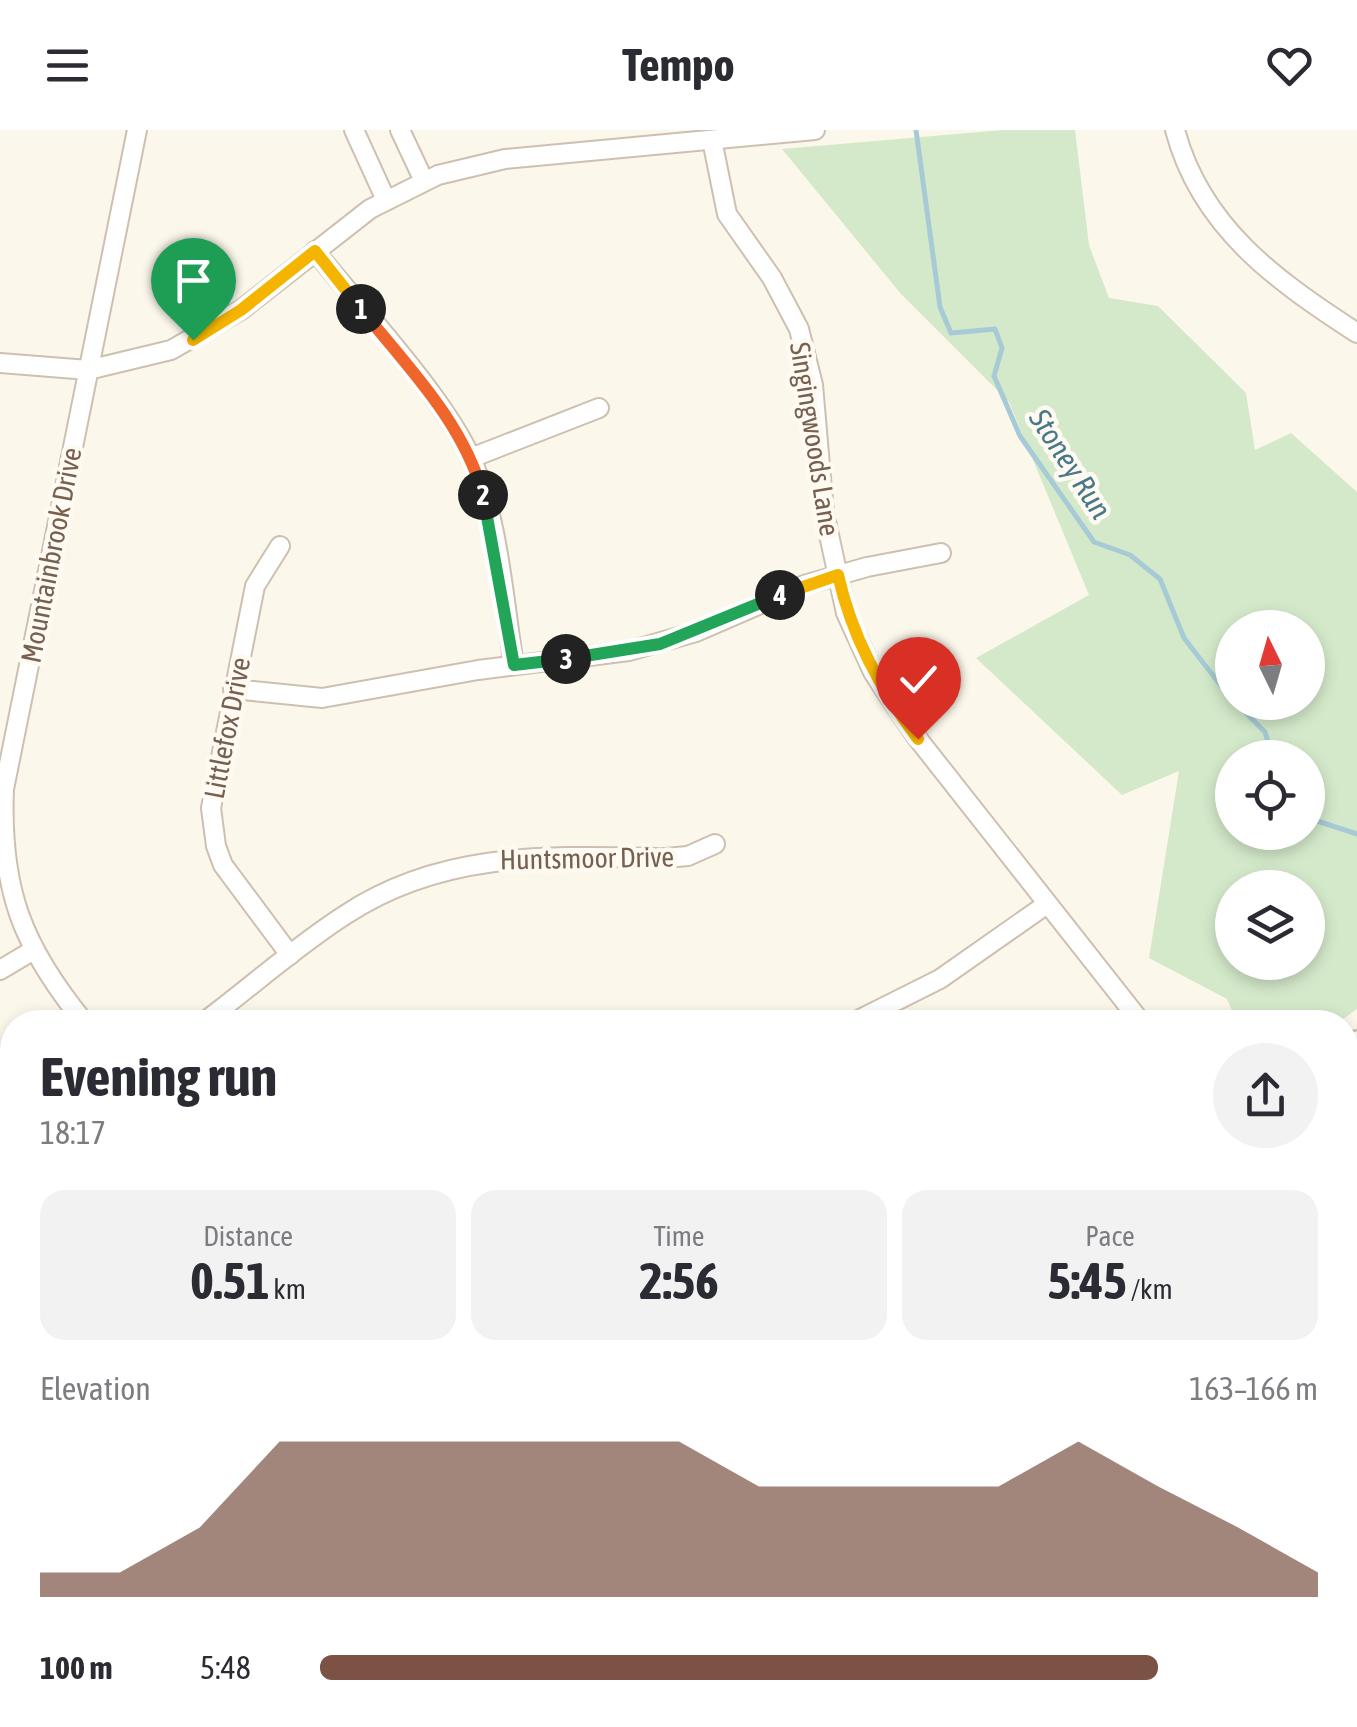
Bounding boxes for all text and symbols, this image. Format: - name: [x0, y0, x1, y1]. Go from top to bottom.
- icon: menu: [40, 38, 95, 93]
- icon: heart: [1262, 38, 1317, 93]
- text: Tempo: [622, 39, 735, 91]
- pin: [151, 238, 236, 341]
- icon: arrive: [166, 253, 221, 308]
- pin: 1: [336, 284, 386, 334]
- text: 1: [354, 293, 368, 325]
- street label: Singingwoods Lane: [784, 340, 846, 538]
- water label: Stoney Run: [1022, 402, 1119, 524]
- street label: Mountainbrook Drive: [14, 445, 88, 665]
- pin: 2: [458, 470, 508, 520]
- text: 2: [476, 479, 490, 511]
- pin: 4: [755, 570, 805, 620]
- text: 4: [773, 579, 787, 611]
- north arrow: [1215, 610, 1325, 720]
- map controls: [1215, 610, 1325, 980]
- pin: 3: [541, 634, 591, 684]
- pin: [876, 637, 961, 740]
- text: 3: [559, 643, 573, 675]
- icon: check: [891, 652, 946, 707]
- street label: Littlefox Drive: [198, 655, 256, 801]
- button: locate: [1215, 740, 1325, 850]
- street label: Huntsmoor Drive: [500, 840, 674, 876]
- button: layers: [1215, 870, 1325, 980]
- button: share: [1213, 1043, 1318, 1148]
- text: Evening run: [40, 1045, 277, 1108]
- text: 18:17: [40, 1114, 106, 1151]
- text: Distance: [203, 1220, 293, 1252]
- text: Time: [653, 1220, 705, 1252]
- text: Pace: [1085, 1220, 1135, 1252]
- text: 0.51: [190, 1252, 270, 1310]
- text: 2:56: [639, 1252, 719, 1310]
- text: 5:45: [1047, 1252, 1127, 1310]
- text: km: [270, 1273, 306, 1305]
- text: /km: [1127, 1273, 1173, 1305]
- text: Elevation: [40, 1370, 151, 1407]
- text: 163–166 m: [1189, 1370, 1318, 1407]
- text: 100 m: [40, 1649, 113, 1686]
- text: 5:48: [200, 1649, 251, 1686]

